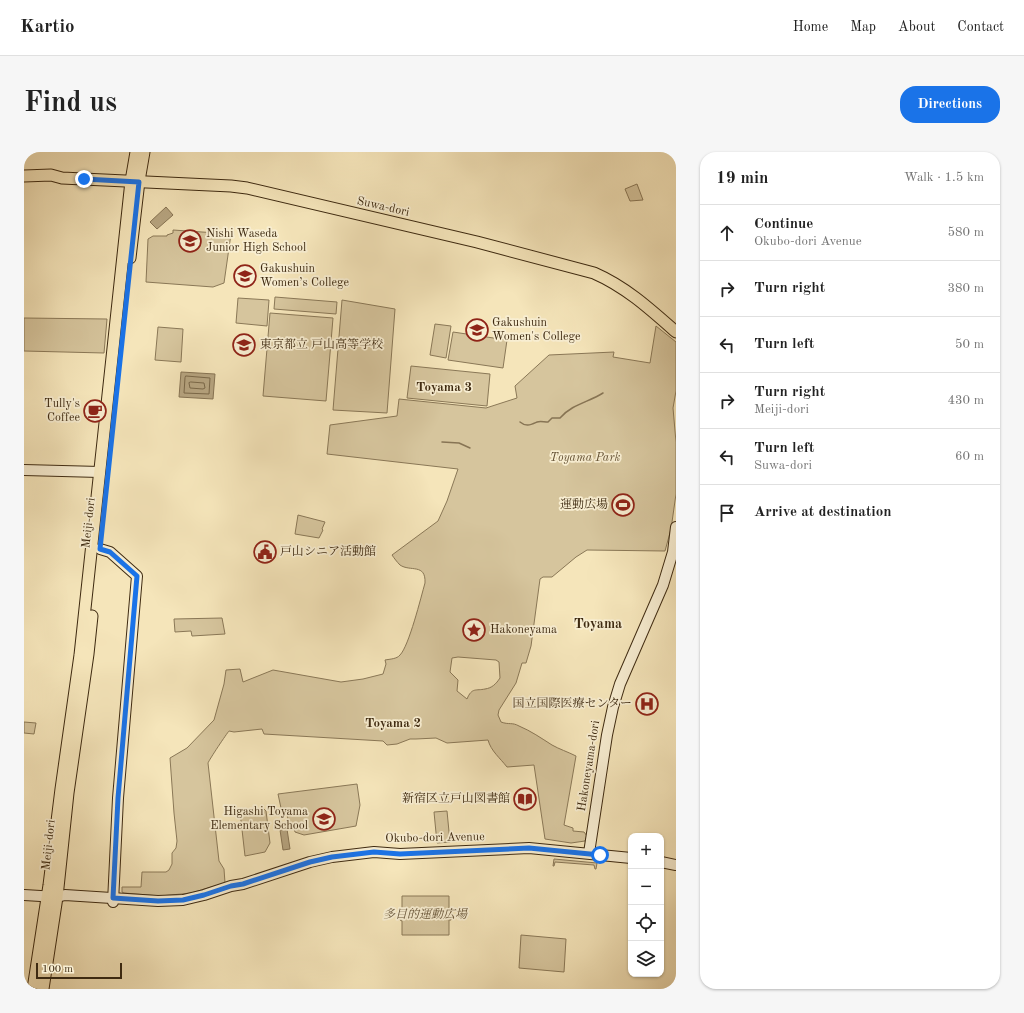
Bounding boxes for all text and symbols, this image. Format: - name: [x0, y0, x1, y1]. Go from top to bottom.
- text: Kartio: [20, 18, 75, 37]
- text: Home: [793, 20, 828, 34]
- text: Map: [850, 20, 876, 34]
- text: About: [898, 20, 935, 34]
- text: Contact: [957, 20, 1004, 34]
- button: Directions: [900, 86, 1000, 123]
- text: Find us: [24, 90, 117, 118]
- route end: [75, 170, 93, 188]
- text: 19 min: [716, 170, 769, 187]
- text: Walk · 1.5 km: [904, 171, 984, 184]
- street label: Suwa-dori: [356, 195, 410, 219]
- text: Continue: [754, 217, 813, 232]
- icon: ahead: [716, 222, 738, 244]
- text: 580 m: [947, 226, 984, 239]
- school or university icon: Nishi Waseda Junior High School: [177, 228, 203, 254]
- place label: Nishi Waseda Junior High School: [206, 228, 306, 254]
- text: Okubo-dori Avenue: [754, 235, 862, 248]
- school or university icon: Gakushuin Women’s College: [232, 263, 258, 289]
- place label: Gakushuin Women’s College: [260, 263, 350, 289]
- icon: right: [716, 278, 738, 300]
- text: Turn right: [754, 281, 825, 296]
- text: 380 m: [947, 282, 984, 295]
- school or university icon: Gakushuin Women's College: [464, 317, 490, 343]
- place label: Gakushuin Women's College: [492, 317, 581, 343]
- school or university icon: 東京都立 戸山高等学校: [231, 332, 257, 358]
- icon: left: [716, 334, 738, 356]
- place label: 東京都立 戸山高等学校: [260, 337, 383, 351]
- text: Turn left: [754, 337, 814, 352]
- text: 50 m: [955, 338, 984, 351]
- district label: Toyama 3: [416, 381, 472, 394]
- text: Turn right: [754, 385, 825, 400]
- icon: right: [716, 390, 738, 412]
- text: 430 m: [947, 394, 984, 407]
- place label: Tully's Coffee: [44, 398, 80, 424]
- cafe icon: Tully's Coffee: [82, 398, 108, 424]
- text: Meiji-dori: [754, 403, 809, 416]
- text: Turn left: [754, 441, 814, 456]
- icon: left: [716, 446, 738, 468]
- text: 60 m: [955, 450, 984, 463]
- park label: Toyama Park: [550, 452, 620, 464]
- text: Suwa-dori: [754, 459, 812, 472]
- sports icon: 運動広場: [610, 492, 636, 518]
- street label: Meiji-dori: [80, 497, 98, 549]
- place label: 運動広場: [560, 497, 608, 511]
- icon: arrive: [716, 502, 738, 524]
- text: Arrive at destination: [754, 505, 892, 520]
- public building icon: 戸山シニア活動館: [252, 539, 278, 565]
- place label: 戸山シニア活動館: [280, 544, 376, 558]
- place icon: Hakoneyama: [461, 617, 487, 643]
- district label: Toyama: [574, 617, 622, 631]
- place label: Hakoneyama: [490, 624, 557, 636]
- hospital icon: 国立国際医療センター: [634, 691, 660, 717]
- place label: 国立国際医療センター: [512, 696, 632, 710]
- district label: Toyama 2: [365, 717, 421, 730]
- street label: Hakoneyama-dori: [576, 720, 602, 812]
- library icon: 新宿区立戸山図書館: [512, 786, 538, 812]
- place label: 新宿区立戸山図書館: [402, 791, 510, 805]
- place label: Higashi Toyama Elementary School: [210, 806, 308, 832]
- school or university icon: Higashi Toyama Elementary School: [311, 806, 337, 832]
- street label: Meiji-dori: [40, 819, 58, 871]
- street label: Okubo-dori Avenue: [385, 831, 485, 845]
- map controls: [628, 833, 664, 977]
- button: +: [628, 833, 664, 869]
- route start: [591, 846, 609, 864]
- button: −: [628, 869, 664, 905]
- button: locate: [628, 905, 664, 941]
- park label: 多目的運動広場: [383, 907, 468, 921]
- button: layers: [628, 941, 664, 977]
- scale bar: [36, 961, 122, 980]
- text: 100 m: [42, 964, 73, 975]

